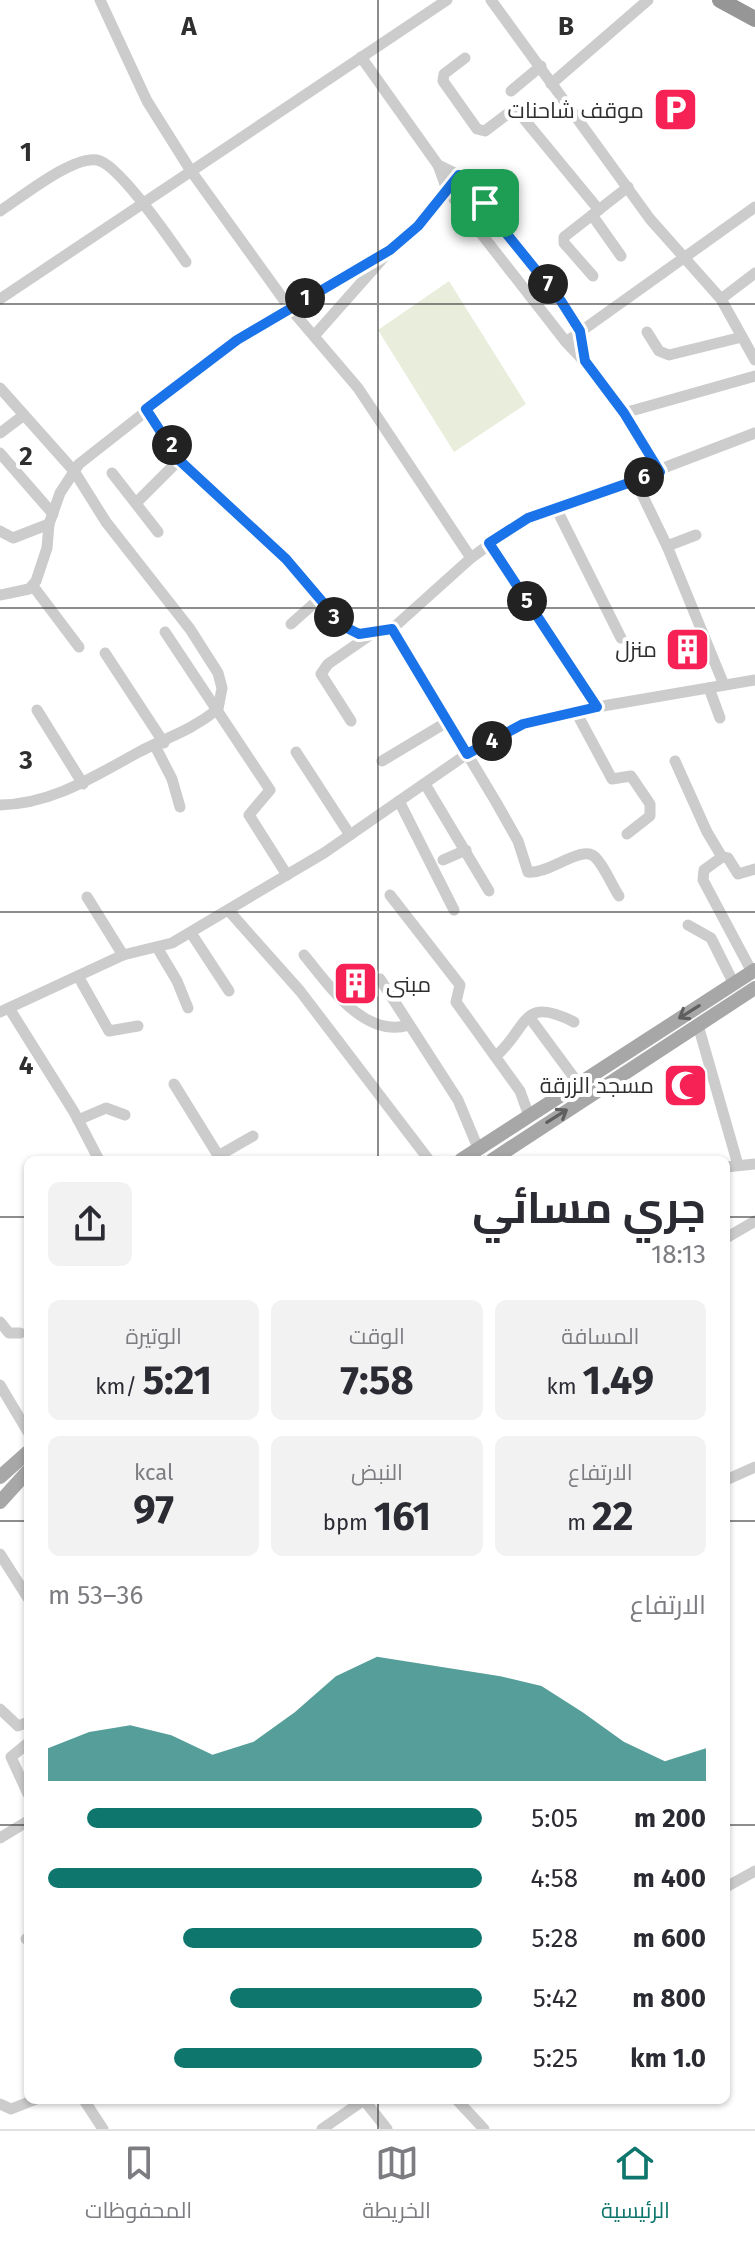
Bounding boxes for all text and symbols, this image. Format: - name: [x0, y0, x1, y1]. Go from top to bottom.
- text: A: [180, 11, 197, 42]
- text: B: [558, 11, 574, 42]
- parking icon: موقف شاحنات: [651, 86, 699, 134]
- place label: موقف شاحنات: [508, 97, 644, 124]
- text: 1: [20, 137, 32, 168]
- pin: [451, 169, 519, 237]
- icon: arrive: [463, 181, 507, 225]
- pin: 7: [528, 264, 568, 304]
- text: 7: [543, 270, 553, 297]
- pin: 1: [285, 278, 325, 318]
- text: 1: [300, 284, 310, 311]
- pin: 2: [152, 425, 192, 465]
- text: 2: [166, 431, 178, 458]
- text: 2: [19, 441, 33, 472]
- pin: 6: [624, 457, 664, 497]
- text: 6: [638, 463, 650, 490]
- pin: 5: [507, 581, 547, 621]
- text: 5: [521, 587, 533, 614]
- pin: 3: [314, 597, 354, 637]
- text: 3: [328, 603, 340, 630]
- building icon: منزل: [664, 625, 712, 673]
- place label: منزل: [615, 636, 657, 663]
- pin: 4: [472, 721, 512, 761]
- text: 4: [486, 727, 498, 754]
- text: 3: [18, 745, 33, 776]
- building icon: مبنى: [331, 960, 379, 1008]
- place label: مبنى: [386, 971, 431, 998]
- one-way arrow: [679, 1004, 701, 1021]
- text: 4: [19, 1050, 34, 1081]
- mosque icon: مسجد الزرقة: [661, 1061, 709, 1109]
- place label: مسجد الزرقة: [540, 1072, 654, 1099]
- one-way arrow: [545, 1108, 567, 1125]
- button: share: [48, 1182, 132, 1266]
- text: جري مسائي: [472, 1182, 706, 1235]
- text: 18:13: [651, 1239, 706, 1270]
- text: الوتيرة: [125, 1323, 182, 1350]
- text: الوقت: [349, 1323, 405, 1350]
- text: المسافة: [561, 1323, 639, 1350]
- text: 5:21: [143, 1357, 212, 1405]
- text: 7:58: [340, 1357, 414, 1405]
- text: 1.49: [583, 1357, 654, 1405]
- text: /km: [95, 1373, 143, 1400]
- text: km: [547, 1373, 583, 1400]
- text: kcal: [134, 1459, 173, 1486]
- text: النبض: [351, 1459, 403, 1486]
- text: الارتفاع: [568, 1459, 633, 1486]
- text: 97: [133, 1486, 174, 1534]
- text: 161: [374, 1493, 431, 1541]
- text: 22: [592, 1493, 633, 1541]
- text: bpm: [323, 1509, 374, 1536]
- text: m: [567, 1509, 592, 1536]
- text: 36–53 m: [48, 1580, 143, 1611]
- text: الارتفاع: [630, 1590, 706, 1621]
- text: 5:05: [531, 1803, 578, 1834]
- text: 200 m: [634, 1803, 706, 1834]
- text: 4:58: [530, 1863, 578, 1894]
- text: 400 m: [633, 1863, 706, 1894]
- text: 5:28: [532, 1923, 578, 1954]
- text: 600 m: [633, 1923, 706, 1954]
- text: 5:42: [533, 1983, 578, 2014]
- text: 800 m: [632, 1983, 706, 2014]
- text: 5:25: [533, 2043, 578, 2074]
- text: 1.0 km: [630, 2043, 706, 2074]
- tab: المحفوظات: [85, 2141, 192, 2231]
- tab: الخريطة: [362, 2141, 431, 2231]
- tab: الرئيسية: [601, 2141, 670, 2231]

